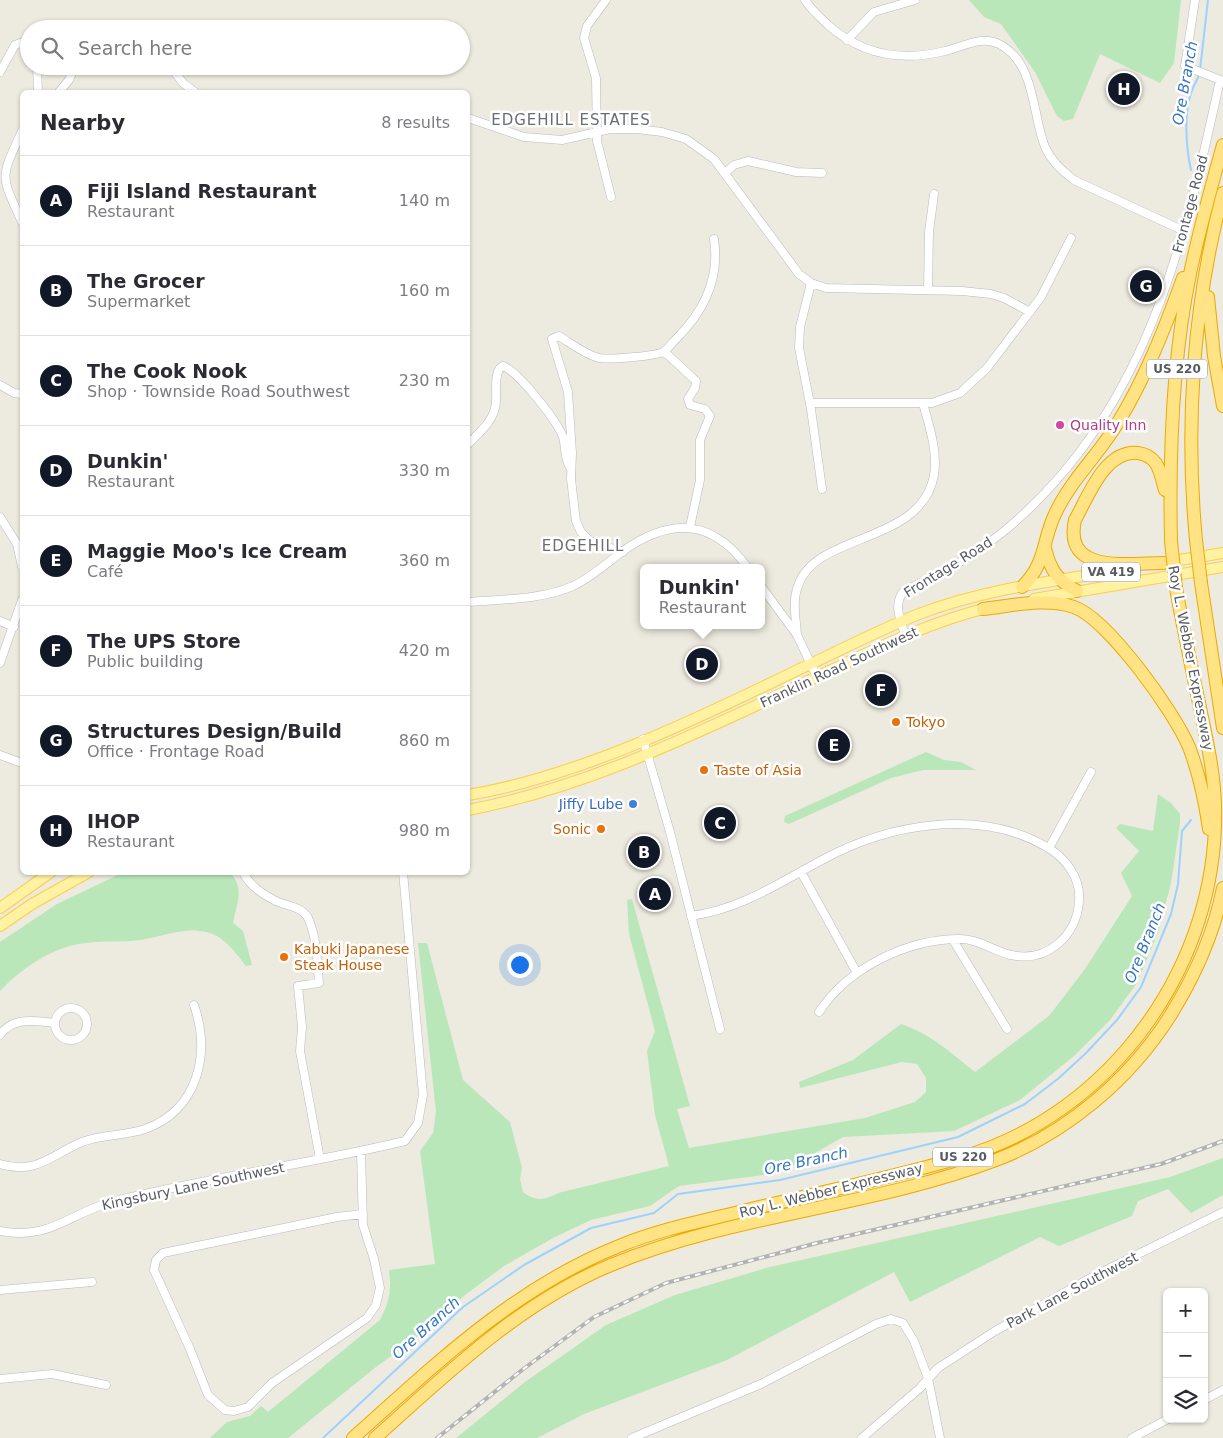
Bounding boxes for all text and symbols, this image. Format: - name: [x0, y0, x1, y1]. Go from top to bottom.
- search box: [20, 20, 470, 75]
- icon: search: [38, 34, 66, 62]
- text: Search here: [78, 37, 192, 59]
- water label: Ore Branch: [1169, 40, 1201, 126]
- pin: H: [1108, 70, 1140, 108]
- text: Nearby: [40, 111, 125, 135]
- district label: EDGEHILL ESTATES: [491, 111, 651, 129]
- text: 8 results: [381, 113, 450, 132]
- street label: Frontage Road: [1169, 153, 1211, 255]
- text: Fiji Island Restaurant: [87, 180, 317, 202]
- text: A: [50, 191, 62, 210]
- text: 140 m: [399, 191, 450, 210]
- text: Restaurant: [87, 202, 175, 221]
- pin: G: [1130, 267, 1162, 305]
- text: The Grocer: [87, 270, 205, 292]
- text: B: [50, 281, 62, 300]
- text: 160 m: [399, 281, 450, 300]
- text: Supermarket: [87, 292, 190, 311]
- road number: US 220: [1147, 359, 1207, 378]
- text: The Cook Nook: [87, 360, 247, 382]
- text: C: [50, 371, 62, 390]
- text: 230 m: [399, 371, 450, 390]
- text: Shop · Townside Road Southwest: [87, 382, 350, 401]
- place label: Quality Inn: [1070, 417, 1146, 433]
- marker: Quality Inn: [1054, 419, 1066, 431]
- text: Dunkin': [87, 450, 168, 472]
- text: D: [49, 461, 63, 480]
- text: 330 m: [399, 461, 450, 480]
- text: Restaurant: [87, 472, 175, 491]
- street label: Frontage Road: [901, 533, 995, 601]
- district label: EDGEHILL: [542, 537, 624, 555]
- text: Maggie Moo's Ice Cream: [87, 540, 347, 562]
- text: E: [51, 551, 61, 570]
- text: 360 m: [399, 551, 450, 570]
- text: Café: [87, 562, 123, 581]
- road number: VA 419: [1082, 562, 1140, 582]
- popup: [640, 564, 765, 629]
- street label: Roy L. Webber Expressway: [1165, 564, 1217, 752]
- text: Dunkin': [659, 576, 740, 598]
- text: Restaurant: [659, 598, 746, 617]
- street label: Franklin Road Southwest: [757, 623, 921, 711]
- text: The UPS Store: [87, 630, 241, 652]
- text: F: [51, 641, 61, 660]
- text: 420 m: [399, 641, 450, 660]
- pin: D: [686, 645, 718, 683]
- text: Public building: [87, 652, 204, 671]
- pin: F: [865, 671, 897, 709]
- place label: Tokyo: [905, 714, 945, 730]
- marker: Tokyo: [890, 716, 902, 728]
- text: Structures Design/Build: [87, 720, 342, 742]
- pin: E: [818, 726, 850, 764]
- text: G: [49, 731, 63, 750]
- text: 860 m: [399, 731, 450, 750]
- text: Office · Frontage Road: [87, 742, 264, 761]
- place label: Taste of Asia: [713, 762, 802, 778]
- marker: Taste of Asia: [698, 764, 710, 776]
- place label: Jiffy Lube: [558, 796, 623, 812]
- marker: Jiffy Lube: [627, 798, 639, 810]
- pin: C: [704, 804, 736, 842]
- text: IHOP: [87, 810, 140, 832]
- text: H: [49, 821, 63, 840]
- text: 980 m: [399, 821, 450, 840]
- place label: Sonic: [553, 821, 591, 837]
- marker: Sonic: [595, 823, 607, 835]
- text: Restaurant: [87, 832, 175, 851]
- pin: B: [628, 833, 660, 871]
- pin: A: [639, 875, 671, 913]
- water label: Ore Branch: [1121, 900, 1169, 986]
- place label: Kabuki Japanese Steak House: [294, 941, 409, 973]
- marker: Kabuki Japanese Steak House: [278, 951, 290, 963]
- your location: [507, 952, 533, 978]
- water label: Ore Branch: [763, 1143, 849, 1179]
- road number: US 220: [933, 1148, 993, 1166]
- street label: Kingsbury Lane Southwest: [100, 1159, 286, 1213]
- street label: Roy L. Webber Expressway: [738, 1159, 924, 1221]
- street label: Park Lane Southwest: [1004, 1248, 1141, 1331]
- map controls: [1163, 1288, 1208, 1423]
- button: +: [1163, 1288, 1208, 1333]
- water label: Ore Branch: [388, 1293, 464, 1363]
- button: −: [1163, 1333, 1208, 1378]
- button: layers: [1163, 1378, 1208, 1423]

